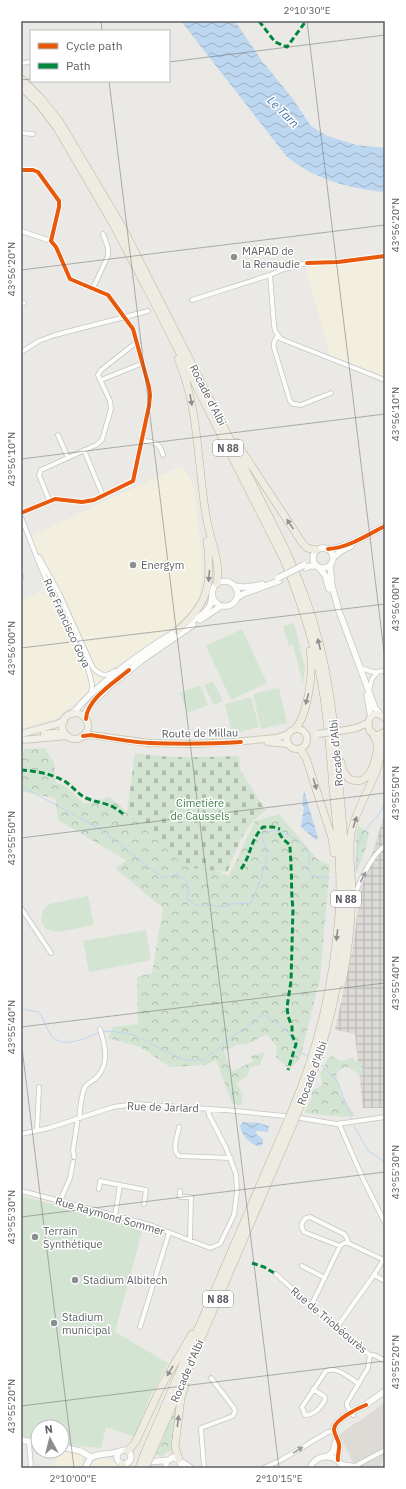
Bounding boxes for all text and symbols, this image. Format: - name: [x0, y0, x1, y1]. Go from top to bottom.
- text: 2°10'30"E: [283, 4, 331, 17]
- legend: [30, 30, 170, 82]
- text: Cycle path: [66, 38, 123, 53]
- text: Path: [66, 58, 91, 73]
- water label: Le Tarn: [264, 93, 302, 131]
- text: 43°56'20"N: [389, 198, 402, 252]
- text: 43°56'20"N: [5, 242, 18, 296]
- place label: MAPAD de la Renaudie: [242, 244, 300, 271]
- marker: MAPAD de la Renaudie: [229, 252, 239, 262]
- street label: Rocade d'Albi: [187, 362, 229, 428]
- text: 43°56'10"N: [389, 387, 402, 441]
- one-way arrow: [188, 394, 194, 406]
- text: 43°56'10"N: [5, 432, 18, 486]
- road number: N 88: [213, 440, 243, 456]
- one-way arrow: [286, 519, 294, 530]
- place label: Energym: [141, 558, 184, 572]
- marker: Energym: [128, 560, 138, 570]
- one-way arrow: [206, 570, 212, 582]
- street label: Rue Francisco Goya: [40, 576, 94, 670]
- text: 43°56'00"N: [389, 577, 402, 631]
- text: 43°56'00"N: [5, 621, 18, 675]
- one-way arrow: [316, 637, 322, 650]
- one-way arrow: [303, 693, 309, 705]
- street label: Rocade d'Albi: [326, 719, 346, 787]
- street label: Route de Millau: [162, 725, 238, 741]
- text: 43°55'50"N: [389, 766, 402, 820]
- one-way arrow: [312, 779, 318, 791]
- park label: Cimetière de Caussels: [170, 796, 230, 823]
- text: 43°55'50"N: [5, 811, 18, 865]
- one-way arrow: [352, 815, 358, 827]
- one-way arrow: [360, 872, 366, 883]
- road number: N 88: [331, 891, 361, 907]
- one-way arrow: [333, 929, 340, 941]
- text: 43°55'40"N: [389, 956, 402, 1010]
- text: 43°55'40"N: [5, 1000, 18, 1054]
- street label: Rocade d'Albi: [294, 1039, 330, 1107]
- street label: Rue de Jarlard: [127, 1099, 199, 1115]
- text: 43°55'30"N: [389, 1145, 402, 1199]
- text: 43°55'30"N: [5, 1190, 18, 1244]
- street label: Rue Raymond Sommer: [54, 1194, 166, 1238]
- place label: Terrain Synthétique: [43, 1224, 103, 1251]
- marker: Terrain Synthétique: [30, 1232, 40, 1242]
- place label: Stadium Albitech: [83, 1273, 168, 1287]
- marker: Stadium Albitech: [70, 1275, 80, 1285]
- street label: Rue de Triobéourès: [288, 1284, 370, 1356]
- road number: N 88: [203, 1291, 233, 1307]
- place label: Stadium municipal: [62, 1310, 110, 1337]
- marker: Stadium municipal: [49, 1318, 59, 1328]
- text: 43°55'20"N: [389, 1335, 402, 1389]
- street label: Rocade d'Albi: [167, 1337, 207, 1405]
- one-way arrow: [167, 1365, 174, 1377]
- text: 43°55'20"N: [5, 1379, 18, 1433]
- one-way arrow: [175, 1415, 182, 1427]
- north arrow: [30, 1419, 70, 1459]
- text: N: [44, 1422, 54, 1437]
- one-way arrow: [293, 1446, 303, 1454]
- text: 2°10'00"E: [49, 1472, 97, 1485]
- text: 2°10'15"E: [255, 1472, 303, 1485]

